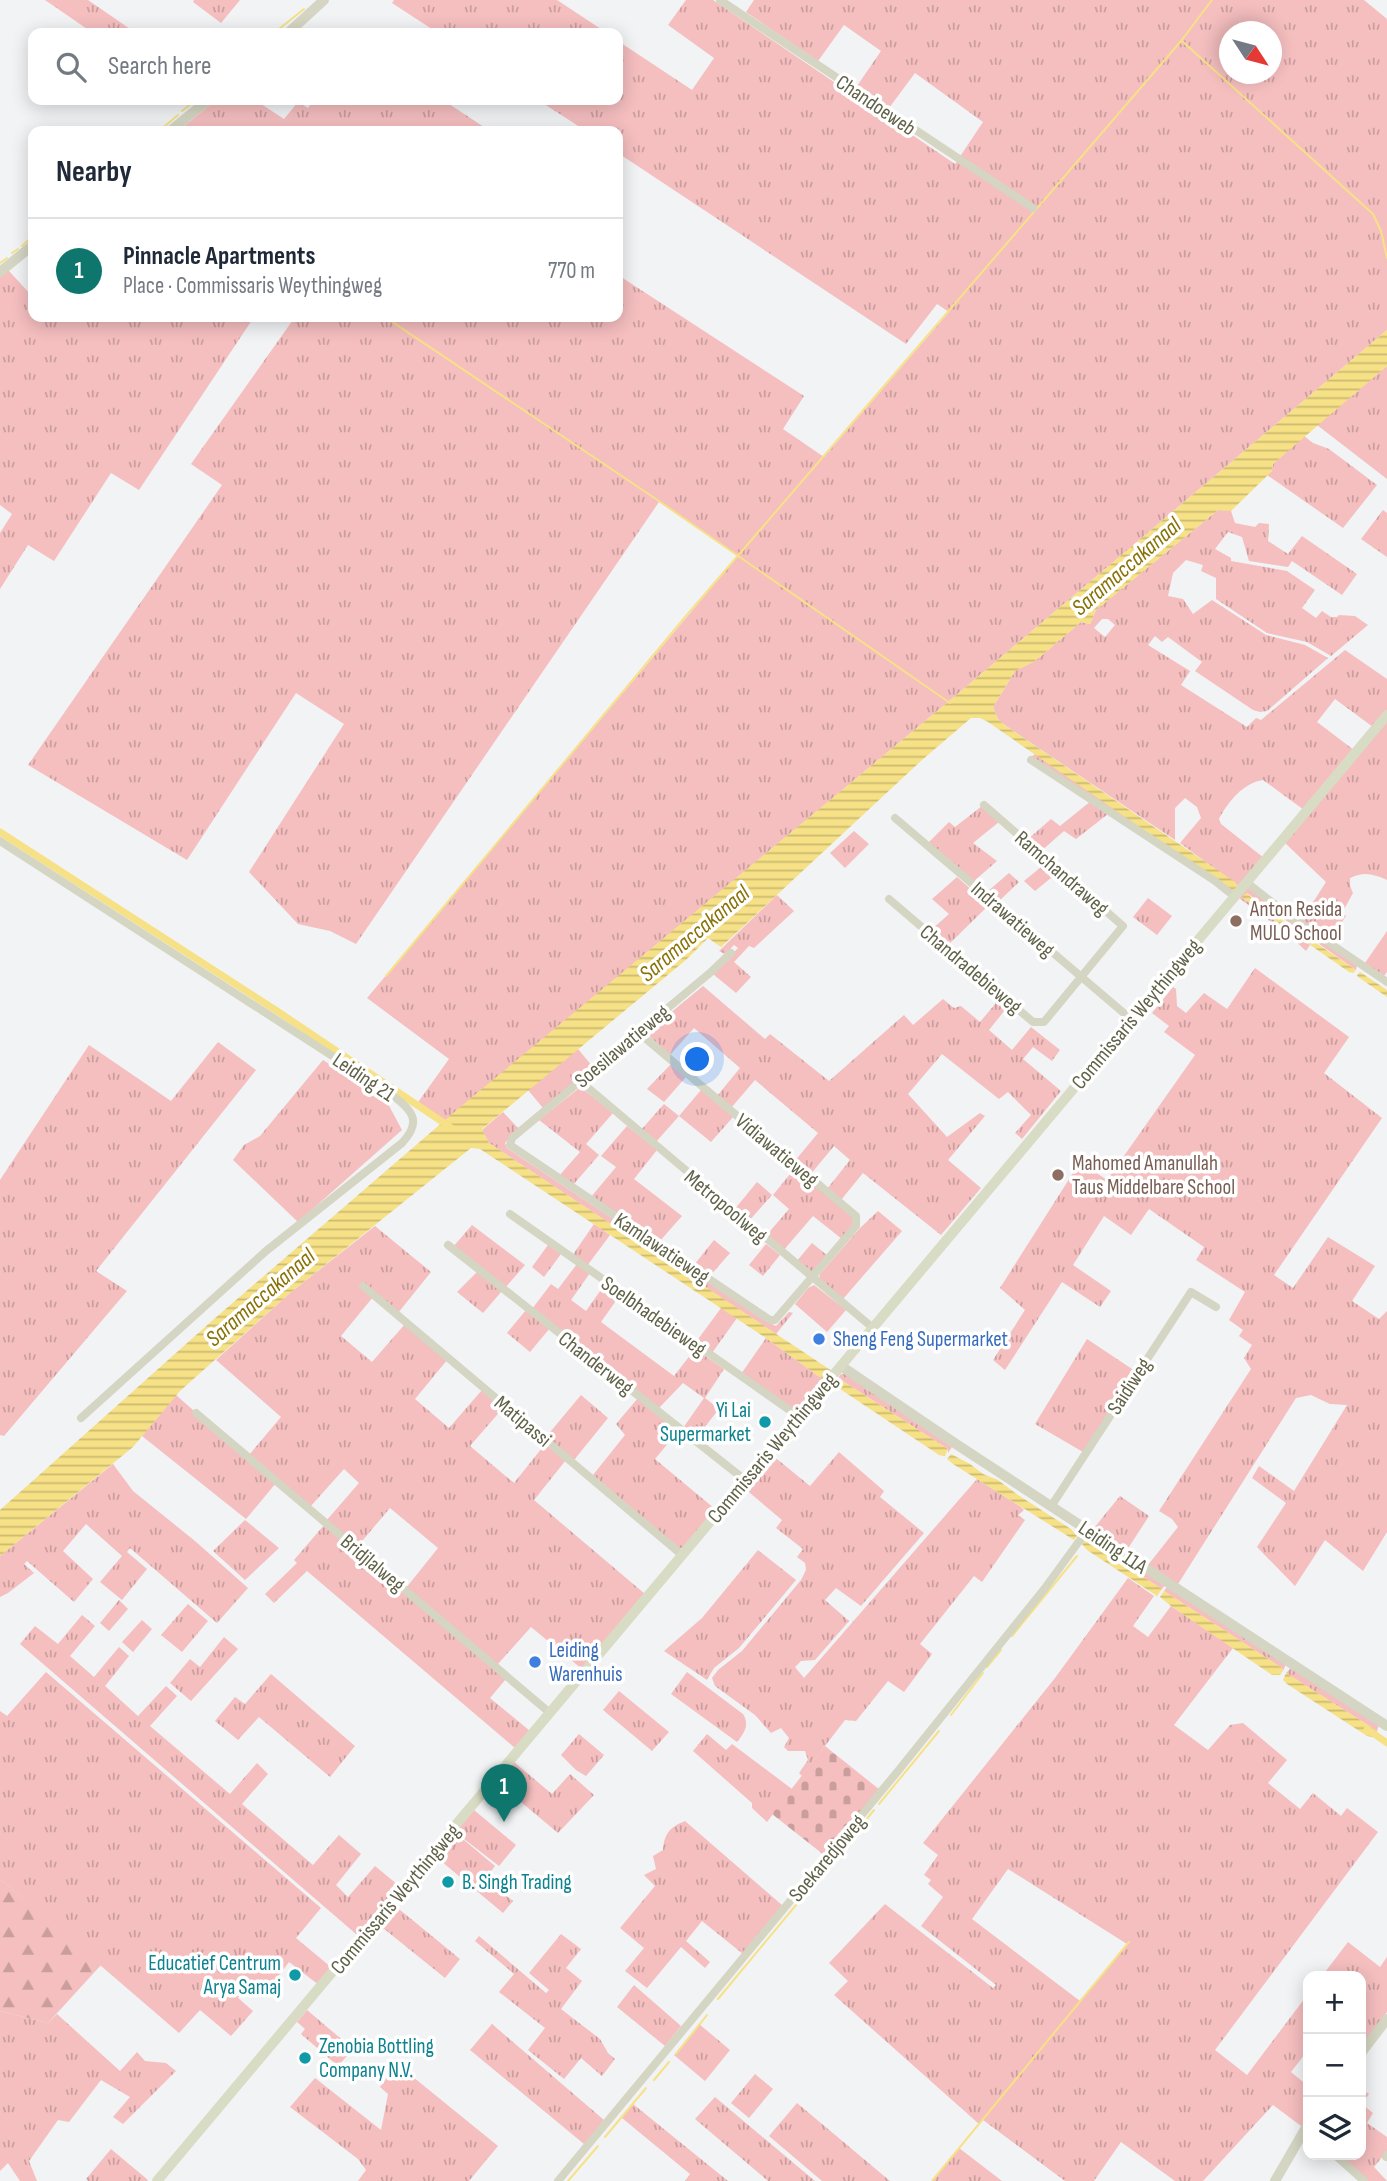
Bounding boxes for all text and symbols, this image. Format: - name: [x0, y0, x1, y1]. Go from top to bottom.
- north arrow: [1219, 21, 1282, 84]
- search box: [28, 28, 623, 105]
- icon: search: [52, 48, 90, 86]
- text: Search here: [108, 51, 211, 82]
- street label: Chandoeweb: [831, 70, 920, 141]
- text: Nearby: [56, 154, 132, 190]
- text: Pinnacle Apartments: [123, 241, 315, 272]
- text: 1: [74, 257, 84, 285]
- text: 770 m: [548, 257, 595, 285]
- text: Place · Commissaris Weythingweg: [123, 272, 382, 300]
- water label: Saramaccakanaal: [1066, 511, 1188, 622]
- street label: Ramchandraweg: [1010, 826, 1114, 921]
- street label: Indrawatieweg: [966, 876, 1060, 962]
- water label: Saramaccakanaal: [634, 879, 756, 988]
- place label: Anton Resida MULO School: [1249, 897, 1342, 946]
- marker: Anton Resida MULO School: [1228, 913, 1244, 929]
- street label: Chandradebieweg: [915, 919, 1027, 1019]
- street label: Commissaris Weythingweg: [1066, 934, 1206, 1094]
- street label: Soesilawatieweg: [570, 999, 675, 1093]
- your location: [680, 1042, 714, 1076]
- street label: Leiding 21: [328, 1048, 400, 1108]
- street label: Vidiawatieweg: [730, 1108, 823, 1192]
- place label: Mahomed Amanullah Taus Middelbare School: [1072, 1151, 1235, 1200]
- street label: Metropoolweg: [679, 1165, 772, 1248]
- marker: Mahomed Amanullah Taus Middelbare School: [1050, 1167, 1066, 1183]
- street label: Kamlawatieweg: [609, 1207, 714, 1289]
- water label: Saramaccakanaal: [200, 1242, 322, 1353]
- street label: Soelbhadebieweg: [596, 1271, 711, 1362]
- street label: Chanderweg: [553, 1326, 638, 1400]
- place label: Sheng Feng Supermarket: [833, 1327, 1008, 1352]
- marker: Sheng Feng Supermarket: [811, 1331, 827, 1347]
- street label: Saidiweg: [1102, 1353, 1157, 1419]
- street label: Commissaris Weythingweg: [702, 1368, 842, 1528]
- street label: Matipassi: [489, 1390, 556, 1452]
- place label: Yi Lai Supermarket: [660, 1398, 751, 1447]
- marker: Yi Lai Supermarket: [757, 1414, 773, 1430]
- street label: Leiding 11A: [1074, 1515, 1153, 1580]
- street label: Bridjlalweg: [335, 1529, 410, 1597]
- place label: Leiding Warenhuis: [549, 1638, 623, 1687]
- marker: Leiding Warenhuis: [527, 1654, 543, 1670]
- pin: 1: [481, 1764, 527, 1822]
- street label: Soekaredjoweg: [784, 1810, 871, 1907]
- street label: Commissaris Weythingweg: [325, 1819, 465, 1979]
- place label: B. Singh Trading: [462, 1870, 572, 1895]
- marker: B. Singh Trading: [440, 1874, 456, 1890]
- place label: Educatief Centrum Arya Samaj: [148, 1951, 281, 2000]
- marker: Educatief Centrum Arya Samaj: [287, 1967, 303, 1983]
- map controls: [1303, 1971, 1366, 2160]
- button: +: [1303, 1971, 1366, 2034]
- place label: Zenobia Bottling Company N.V.: [319, 2034, 434, 2083]
- button: −: [1303, 2034, 1366, 2097]
- marker: Zenobia Bottling Company N.V.: [297, 2050, 313, 2066]
- button: layers: [1303, 2097, 1366, 2160]

